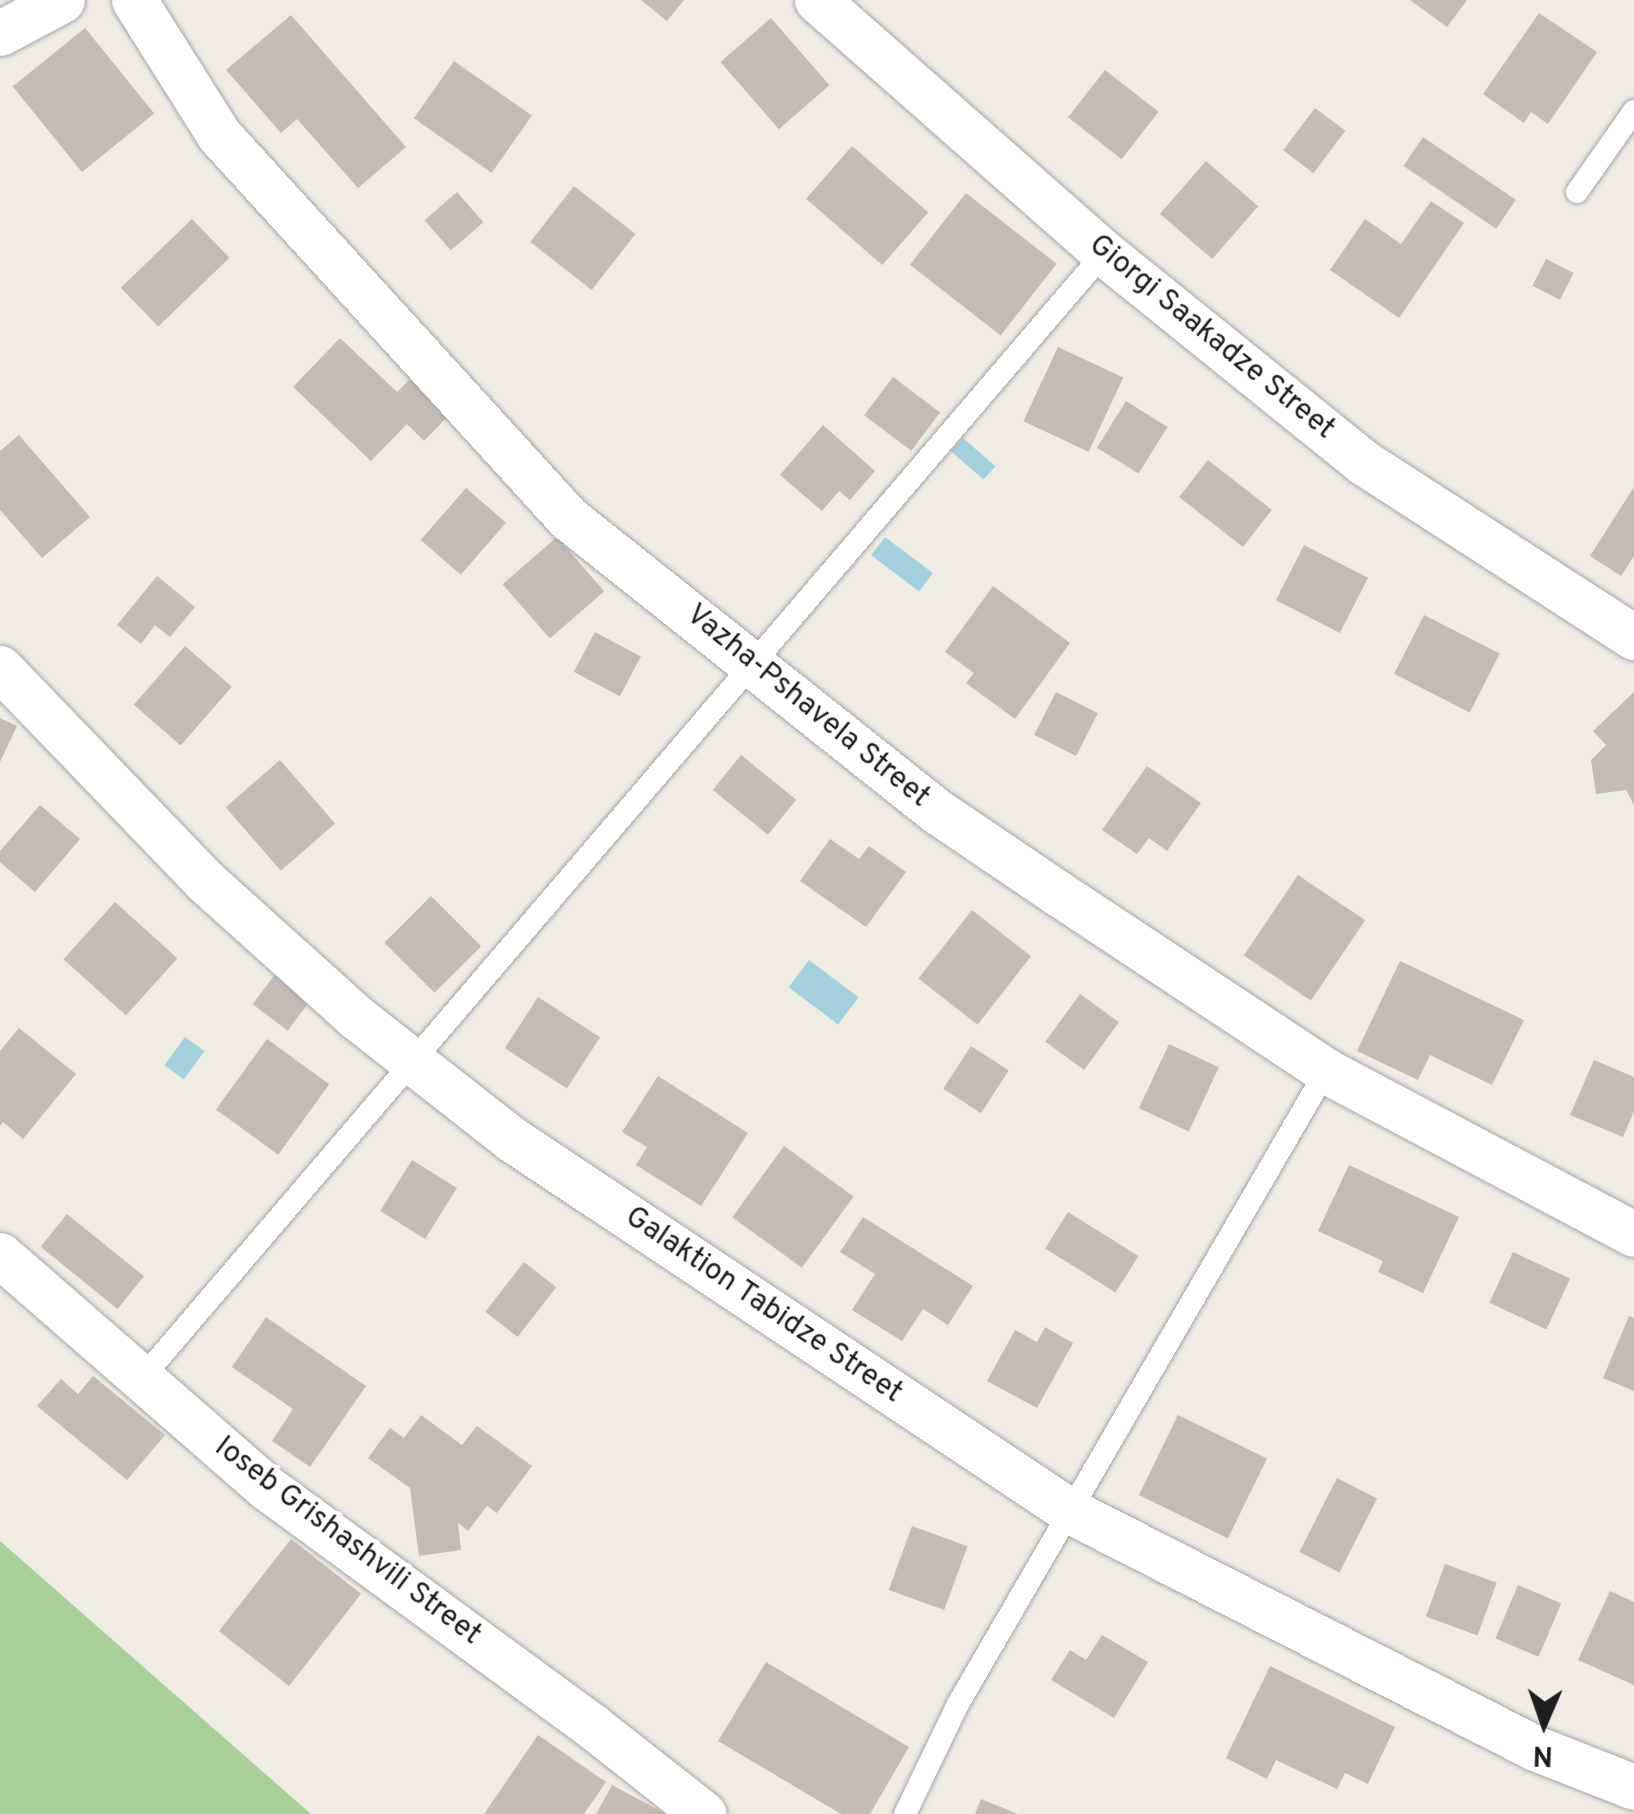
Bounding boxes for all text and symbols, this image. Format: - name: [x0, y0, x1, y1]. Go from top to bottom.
- street label: Giorgi Saakadze Street: [1081, 228, 1341, 448]
- street label: Vazha-Pshavela Street: [678, 598, 936, 816]
- street label: Galaktion Tabidze Street: [617, 1199, 909, 1413]
- street label: Ioseb Grishashvili Street: [207, 1430, 487, 1654]
- north arrow: [1494, 1674, 1594, 1774]
- text: N: [1532, 1736, 1554, 1772]

